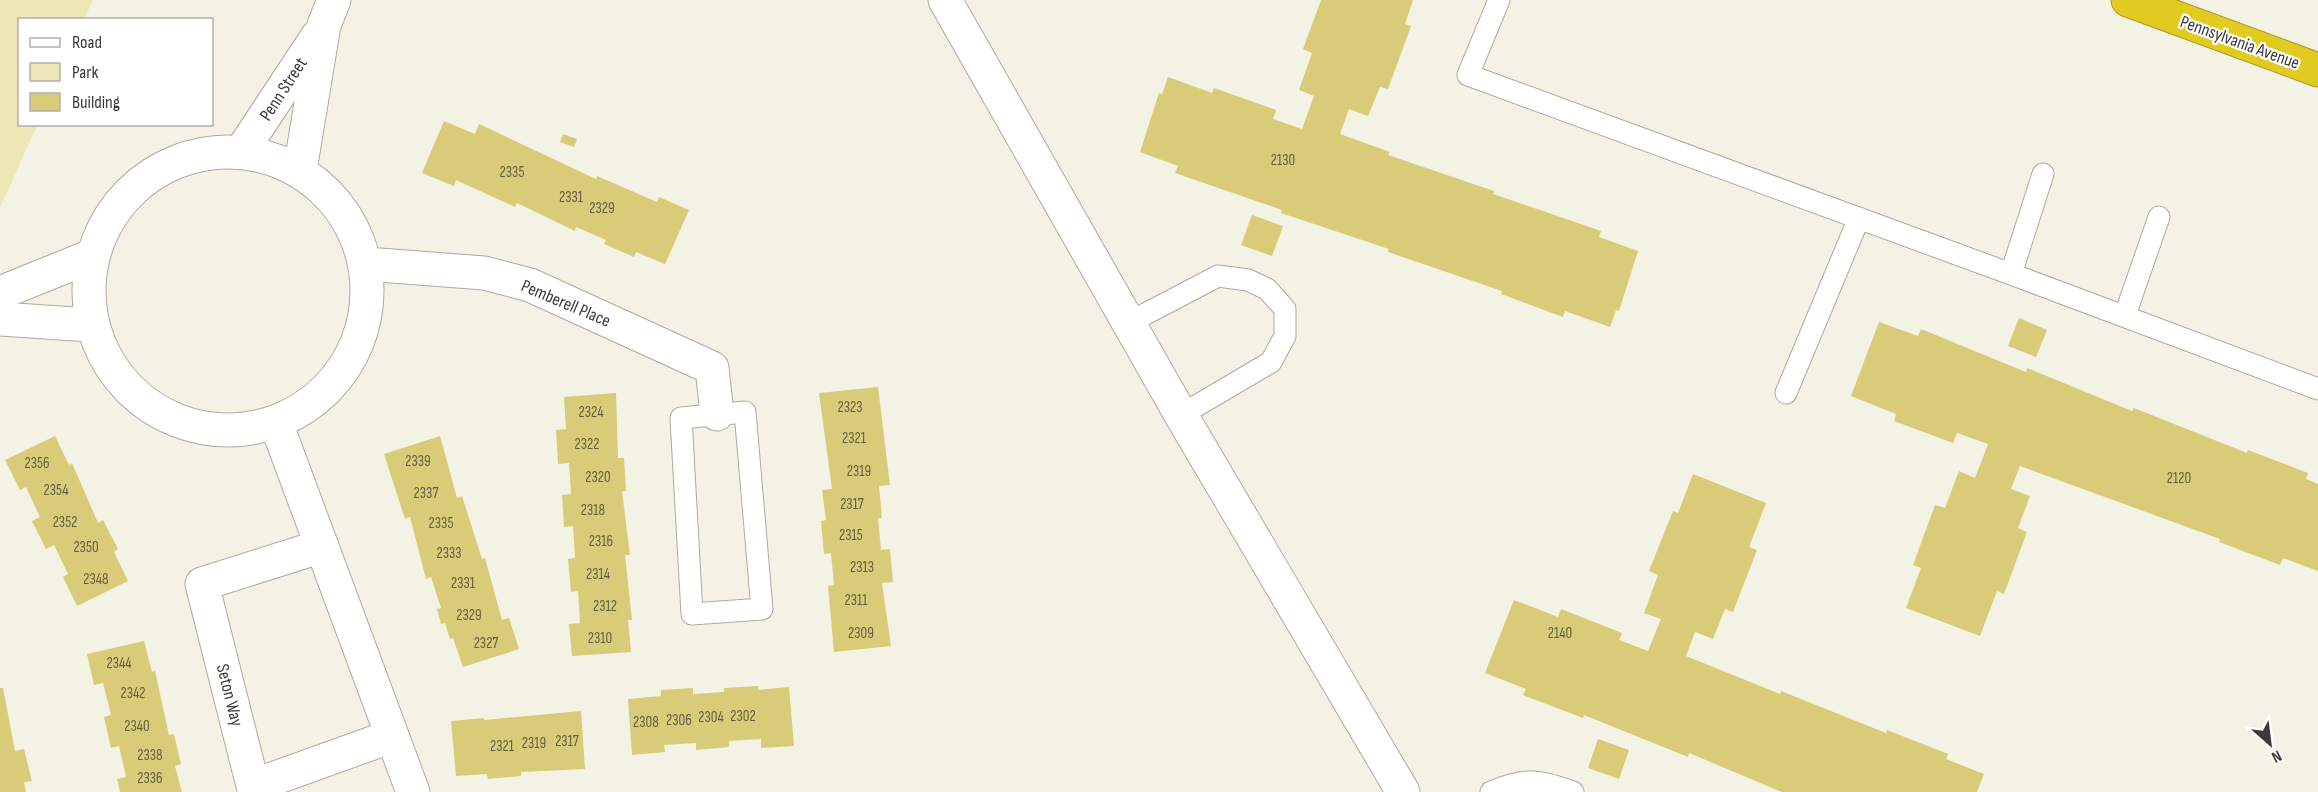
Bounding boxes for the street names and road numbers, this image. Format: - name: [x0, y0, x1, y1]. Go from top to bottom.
- street label: Pennsylvania Avenue: [2177, 11, 2302, 74]
- street label: Penn Street: [255, 53, 312, 125]
- street label: Pemberell Place: [518, 275, 614, 332]
- street label: Seton Way: [212, 662, 247, 728]

